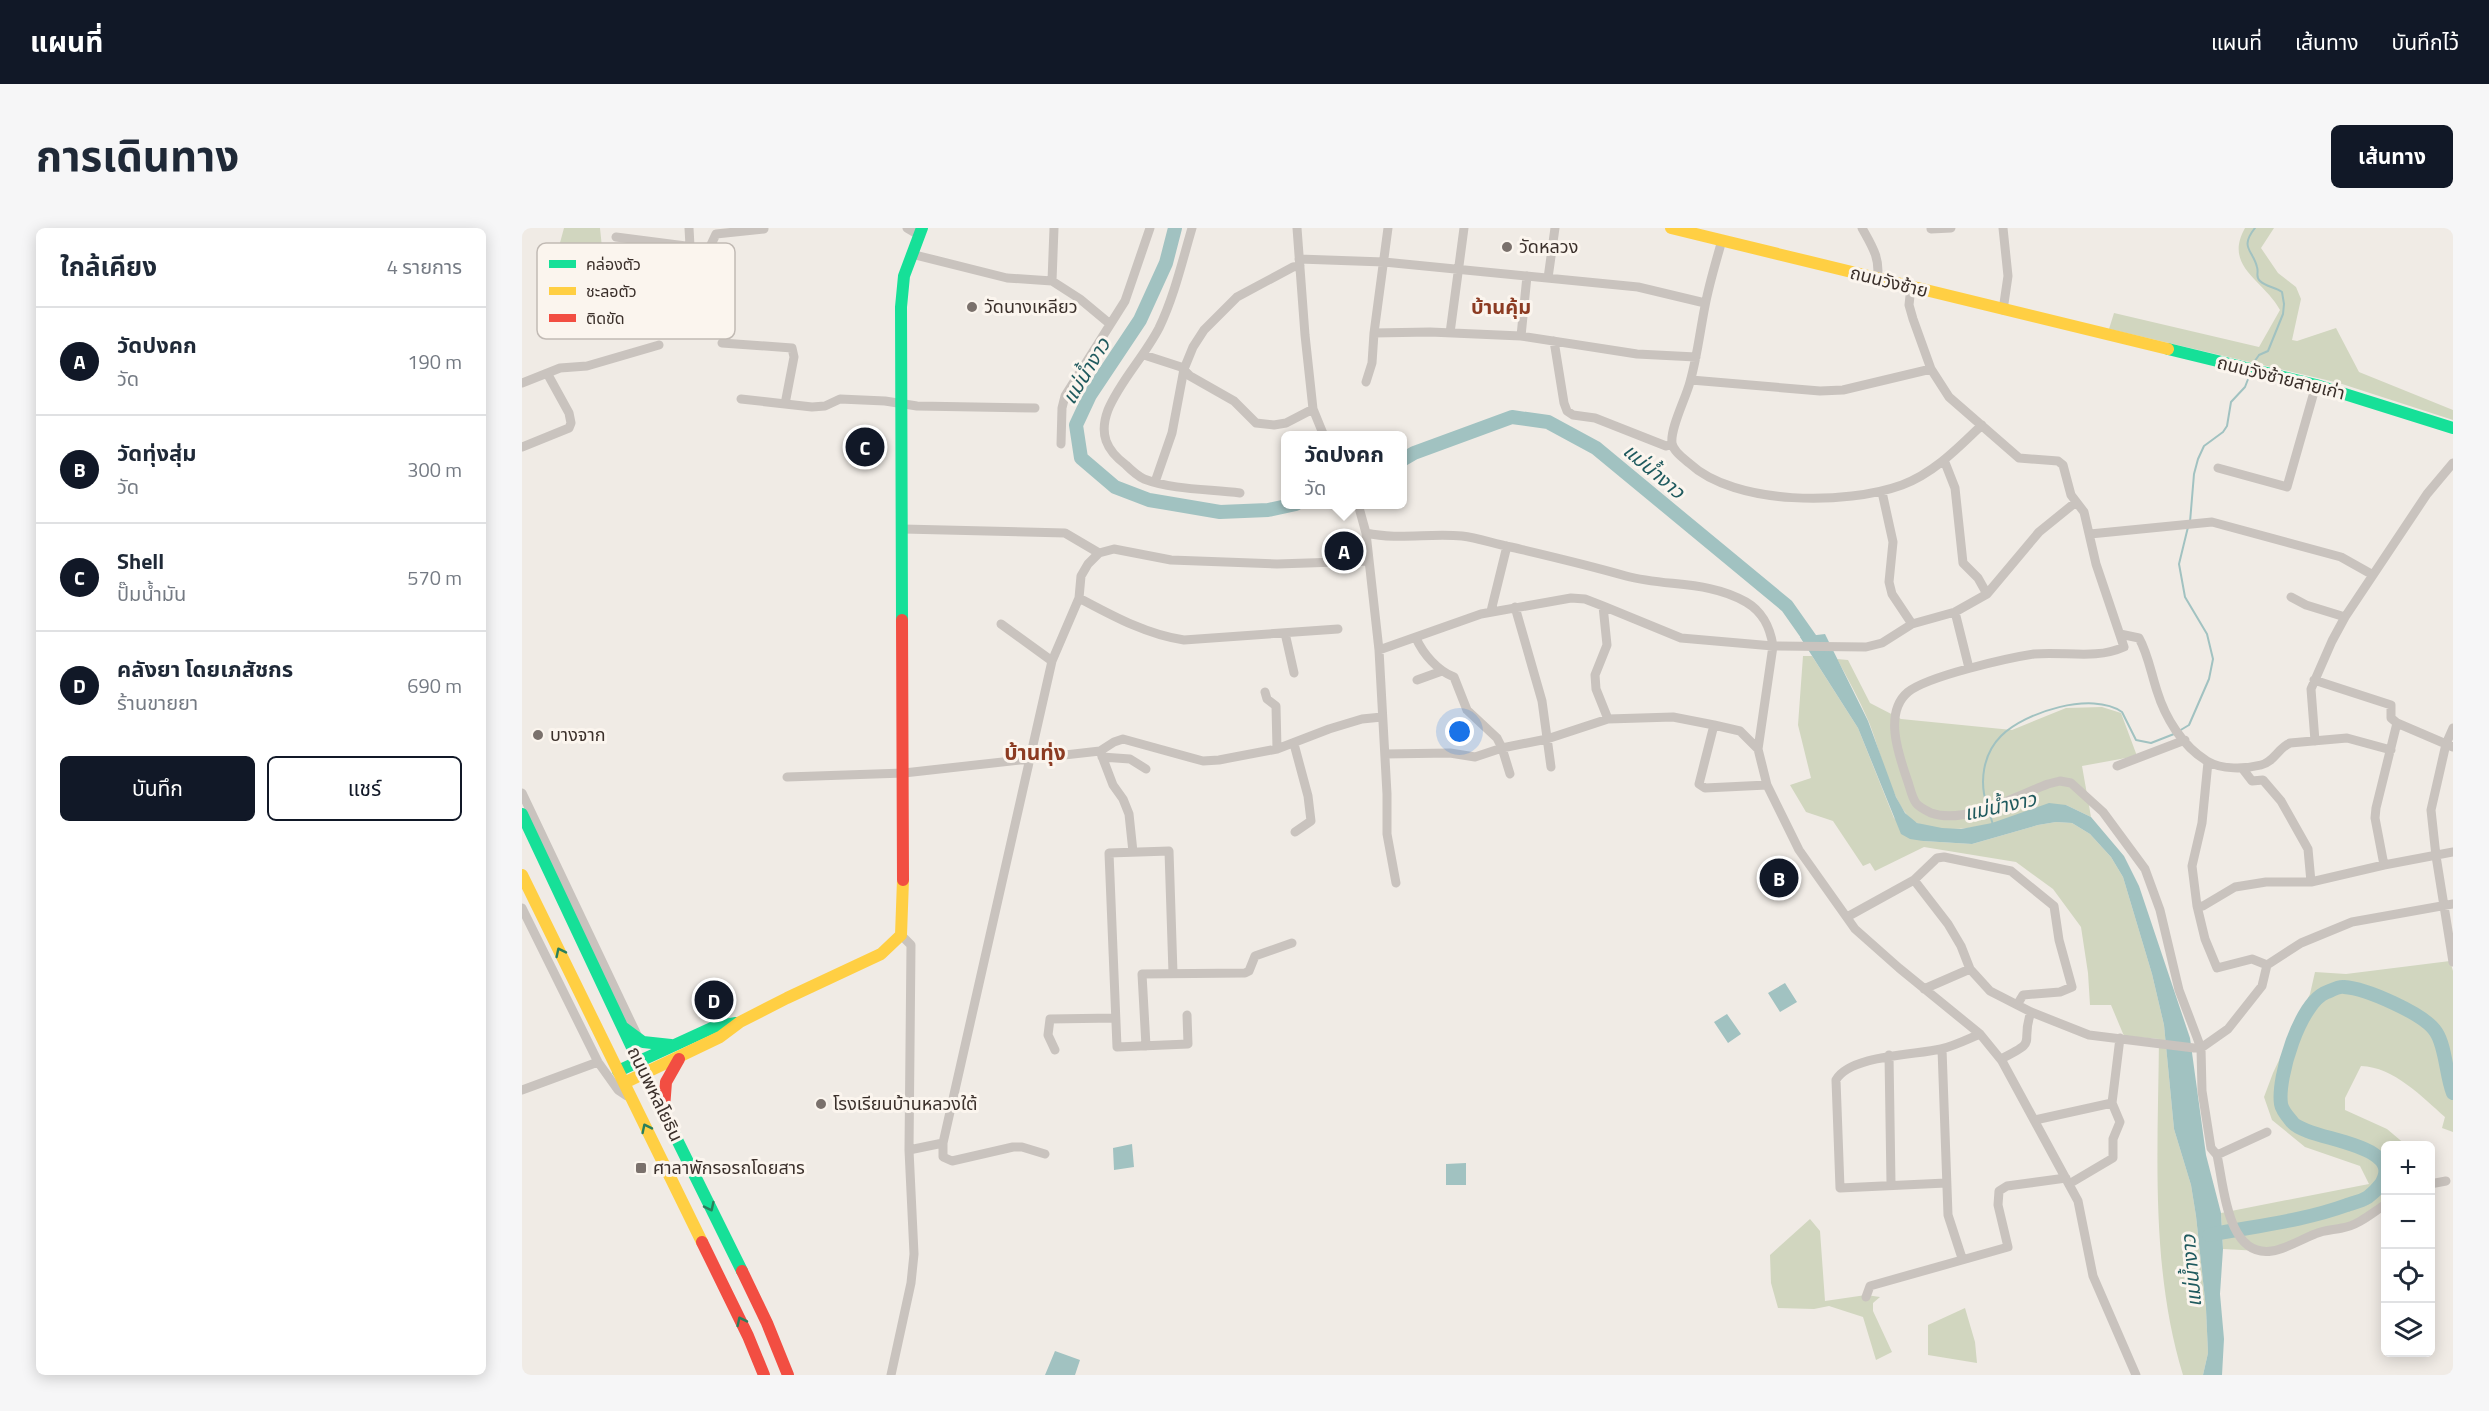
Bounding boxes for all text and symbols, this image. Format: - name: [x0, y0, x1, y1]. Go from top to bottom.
- text: แผนที่: [30, 20, 103, 63]
- text: แผนที่: [2211, 26, 2262, 58]
- text: เส้นทาง: [2295, 26, 2359, 58]
- text: บันทึกไว้: [2392, 26, 2459, 58]
- text: การเดินทาง: [36, 123, 239, 187]
- button: เส้นทาง: [2331, 125, 2453, 188]
- place label: วัดหลวง: [1519, 233, 1578, 260]
- marker: วัดหลวง: [1500, 240, 1514, 254]
- legend: [537, 243, 735, 339]
- text: ใกล้เคียง: [60, 247, 157, 286]
- text: 4 รายการ: [387, 251, 462, 282]
- text: คล่องตัว: [586, 252, 641, 276]
- street label: ถนนวังซ้าย: [1847, 259, 1931, 304]
- text: ชะลอตัว: [586, 279, 637, 303]
- district label: บ้านคุ้ม: [1471, 291, 1531, 322]
- place label: วัดนางเหลียว: [984, 293, 1078, 320]
- marker: วัดนางเหลียว: [965, 300, 979, 314]
- text: ติดขัด: [586, 306, 625, 330]
- text: วัดปงคก: [117, 328, 197, 362]
- water label: แม่น้ำงาว: [1054, 331, 1118, 410]
- text: A: [73, 346, 86, 377]
- text: 190 m: [407, 346, 462, 377]
- street label: ถนนวังซ้ายสายเก่า: [2214, 349, 2348, 406]
- text: วัด: [117, 363, 139, 394]
- pin: C: [846, 424, 884, 470]
- popup: [1281, 431, 1407, 509]
- water label: แม่น้ำงาว: [1616, 435, 1693, 507]
- text: วัดทุ่งสุ่ม: [117, 436, 196, 470]
- text: วัดปงคก: [1304, 437, 1384, 471]
- text: B: [73, 454, 86, 485]
- text: 300 m: [407, 454, 462, 485]
- text: วัด: [117, 471, 139, 502]
- text: วัด: [1304, 472, 1326, 503]
- pin: A: [1324, 528, 1364, 574]
- text: Shell: [117, 544, 164, 578]
- text: C: [74, 562, 85, 593]
- text: 570 m: [407, 562, 462, 593]
- text: ปั๊มน้ำมัน: [117, 578, 186, 609]
- text: คลังยา โดยเภสัชกร: [117, 652, 293, 686]
- text: D: [73, 670, 86, 701]
- text: 690 m: [407, 670, 462, 701]
- text: ร้านขายยา: [117, 687, 198, 718]
- your location: [1445, 717, 1474, 746]
- place label: บางจาก: [550, 721, 606, 748]
- marker: บางจาก: [531, 728, 545, 742]
- district label: บ้านทุ่ง: [1004, 736, 1066, 768]
- button: บันทึก: [60, 756, 255, 821]
- button: แชร์: [267, 756, 462, 821]
- water label: แม่น้ำงาว: [1961, 783, 2040, 828]
- pin: B: [1760, 856, 1798, 900]
- one-way arrow: [555, 948, 567, 959]
- pin: D: [694, 978, 734, 1022]
- street label: ถนนพหลโยธิน: [621, 1042, 690, 1146]
- place label: โรงเรียนบ้านหลวงใต้: [833, 1090, 978, 1117]
- marker: โรงเรียนบ้านหลวงใต้: [814, 1097, 828, 1111]
- one-way arrow: [641, 1123, 653, 1134]
- map controls: [2381, 1141, 2435, 1357]
- button: +: [2381, 1141, 2435, 1195]
- place label: ศาลาพักรอรถโดยสาร: [653, 1154, 805, 1181]
- marker: ศาลาพักรอรถโดยสาร: [634, 1161, 648, 1175]
- button: −: [2381, 1195, 2435, 1249]
- one-way arrow: [703, 1201, 715, 1212]
- water label: แม่น้ำงาว: [2172, 1232, 2209, 1309]
- button: locate: [2381, 1249, 2435, 1303]
- button: layers: [2381, 1303, 2435, 1357]
- one-way arrow: [737, 1317, 748, 1328]

